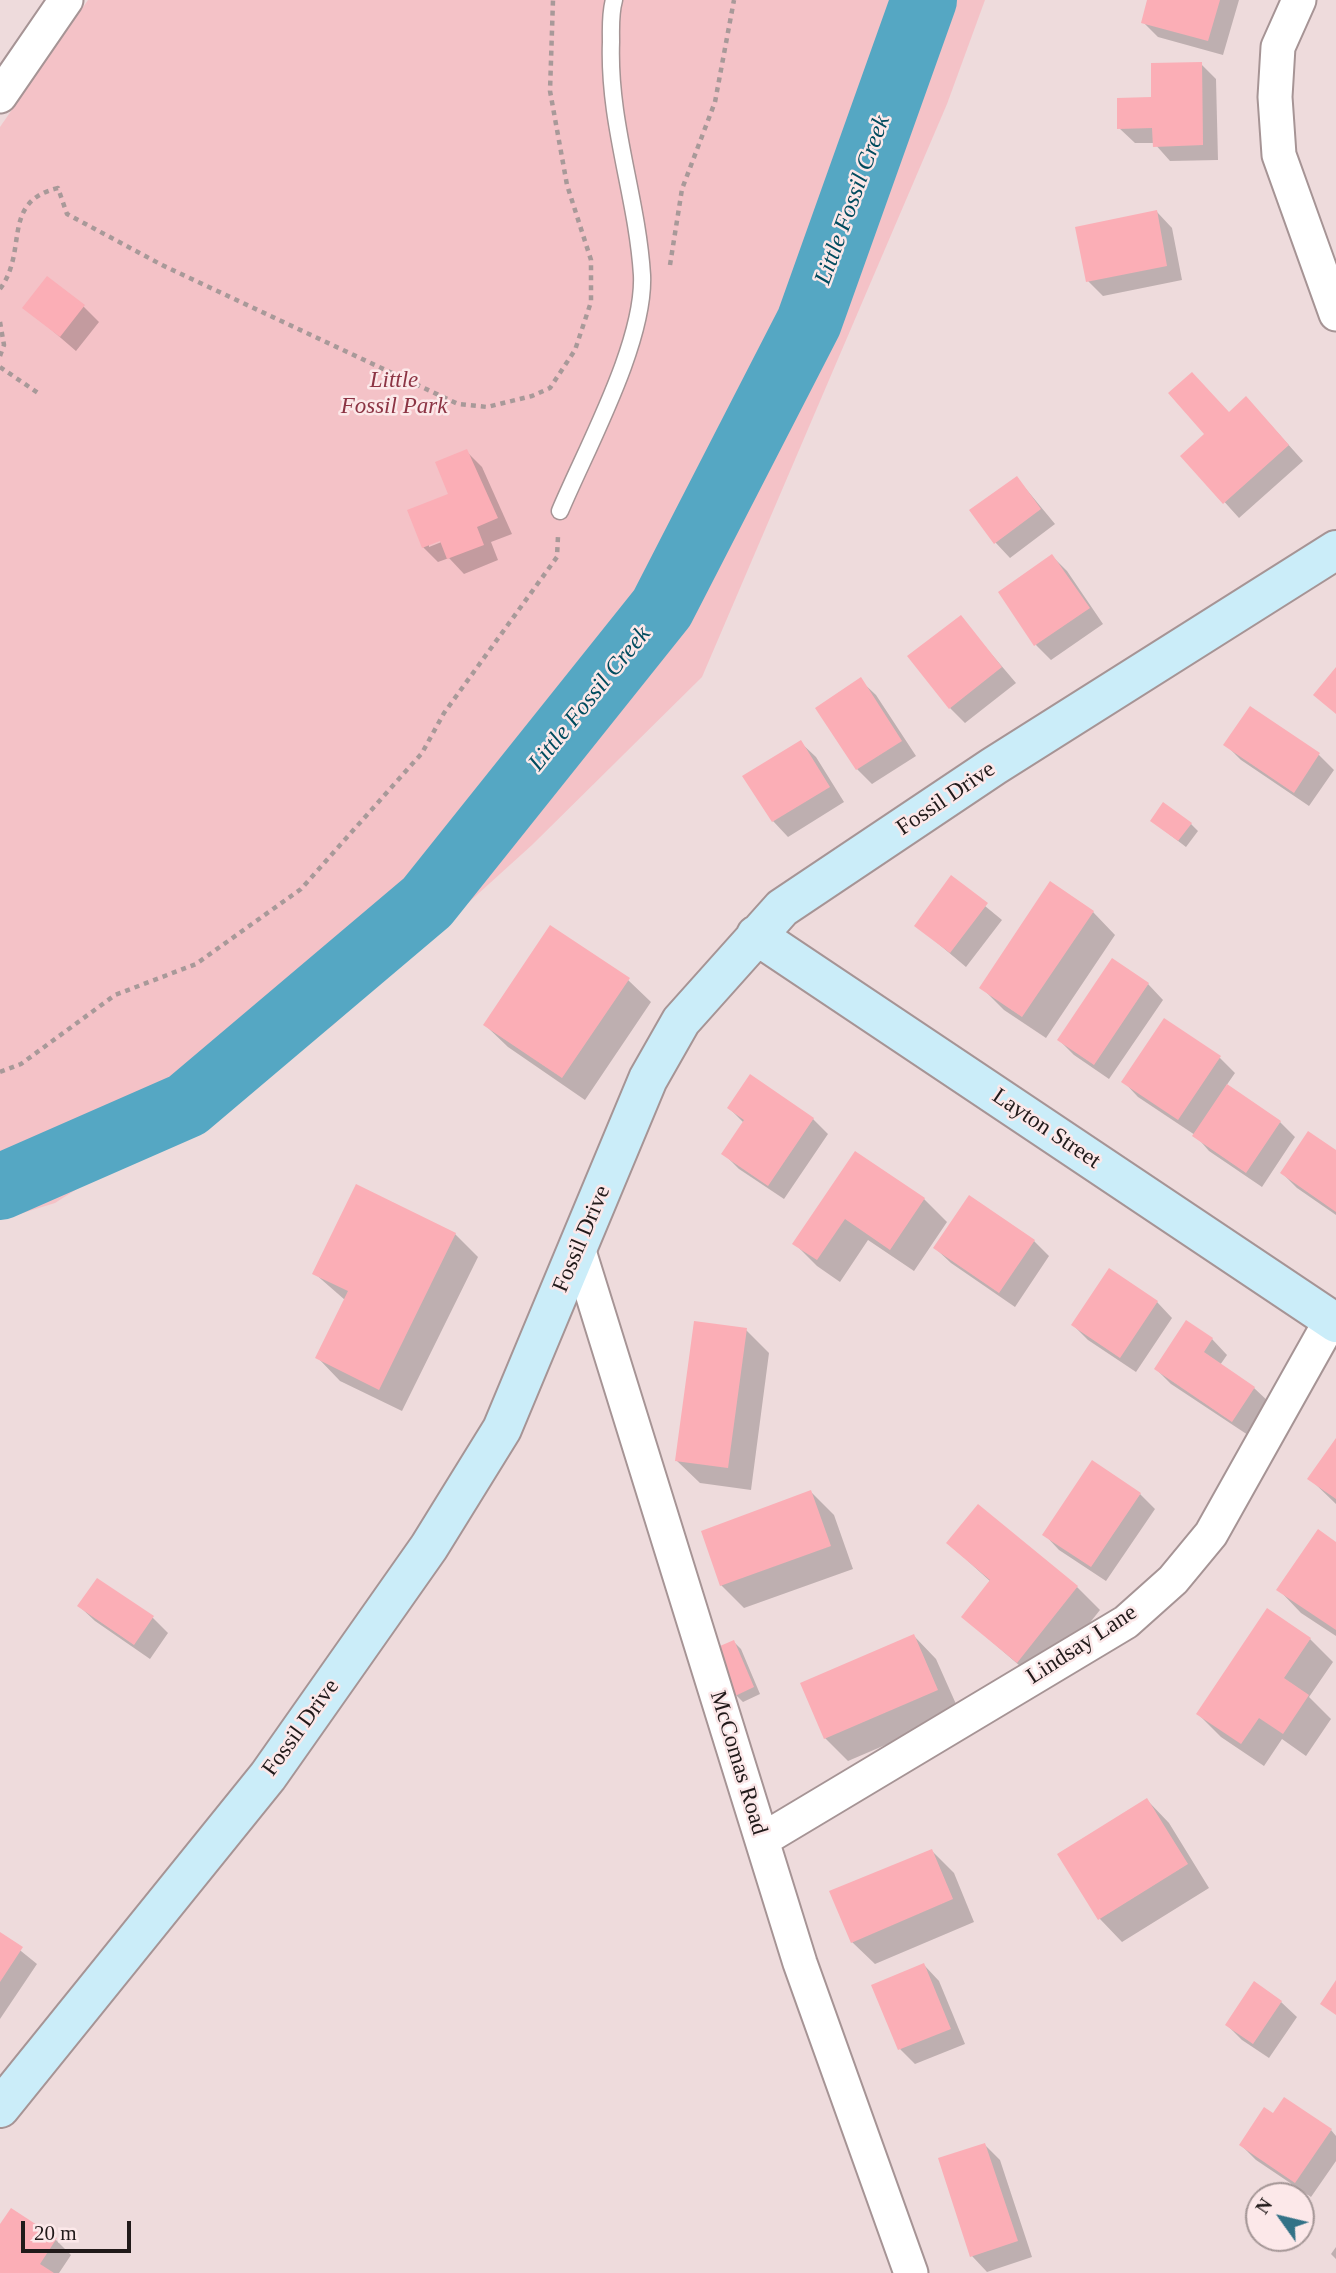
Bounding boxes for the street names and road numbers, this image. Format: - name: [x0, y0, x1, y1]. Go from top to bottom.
- street label: Fossil Drive: [891, 756, 1001, 842]
- street label: Layton Street: [987, 1083, 1105, 1175]
- street label: Fossil Drive: [547, 1182, 617, 1296]
- street label: Lindsay Lane: [1022, 1599, 1142, 1691]
- street label: Fossil Drive: [257, 1674, 345, 1782]
- street label: McComas Road: [703, 1688, 773, 1838]

